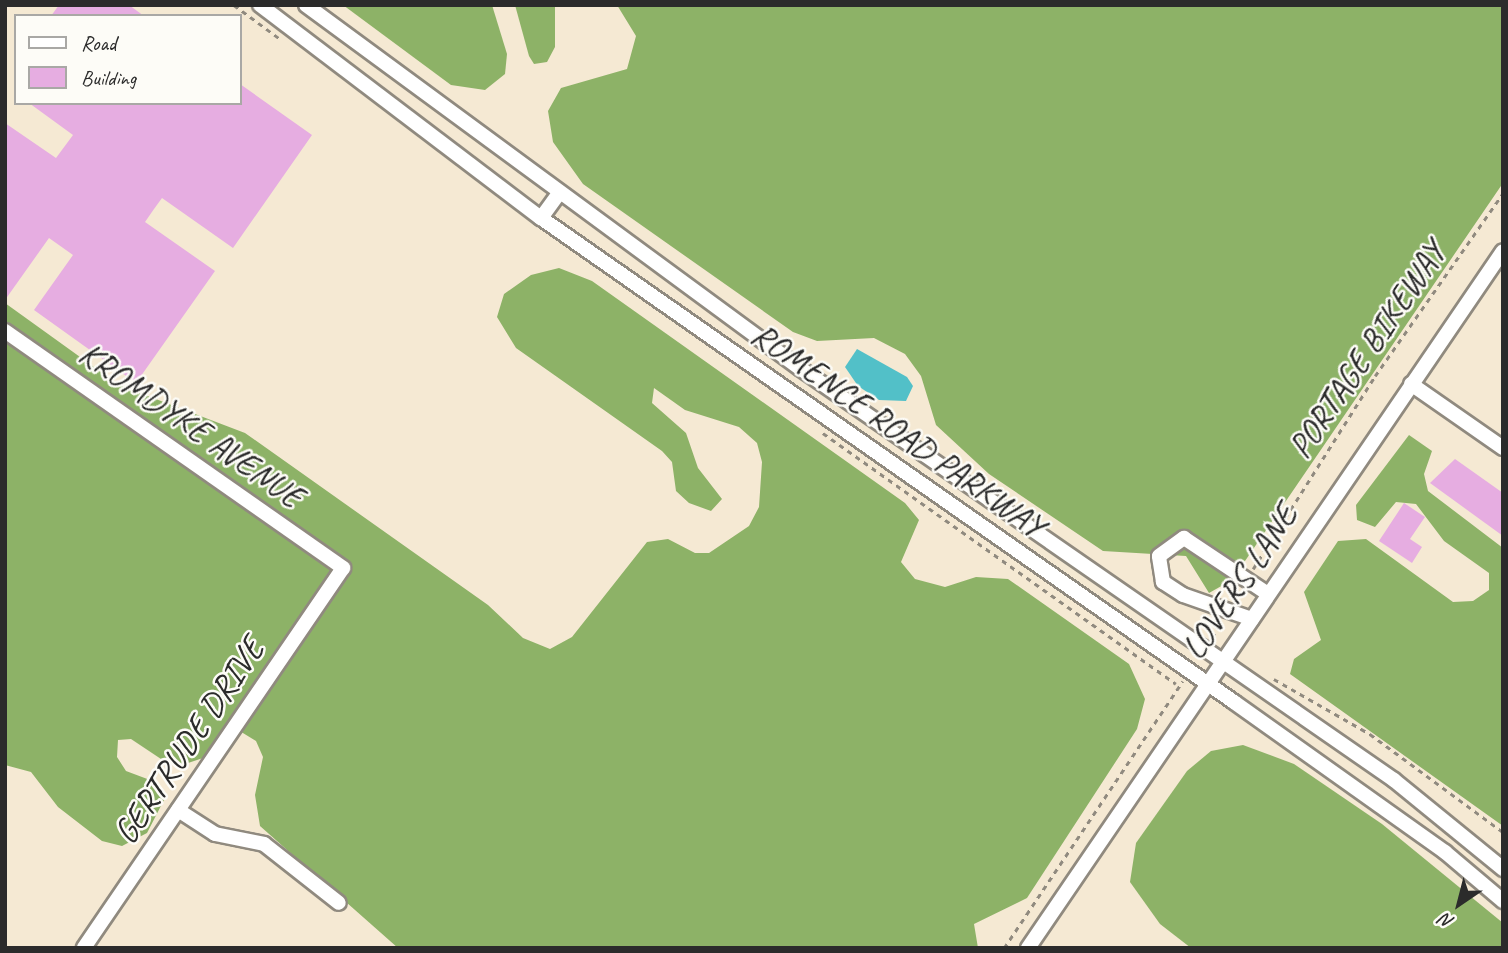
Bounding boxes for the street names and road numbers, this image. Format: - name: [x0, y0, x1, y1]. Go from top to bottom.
- street label: PORTAGE BIKEWAY: [1280, 235, 1454, 465]
- street label: ROMENCE ROAD PARKWAY: [742, 312, 1054, 548]
- street label: KROMDYKE AVENUE: [71, 332, 311, 518]
- street label: LOVERS LANE: [1172, 496, 1308, 668]
- street label: GERTRUDE DRIVE: [105, 630, 273, 852]

